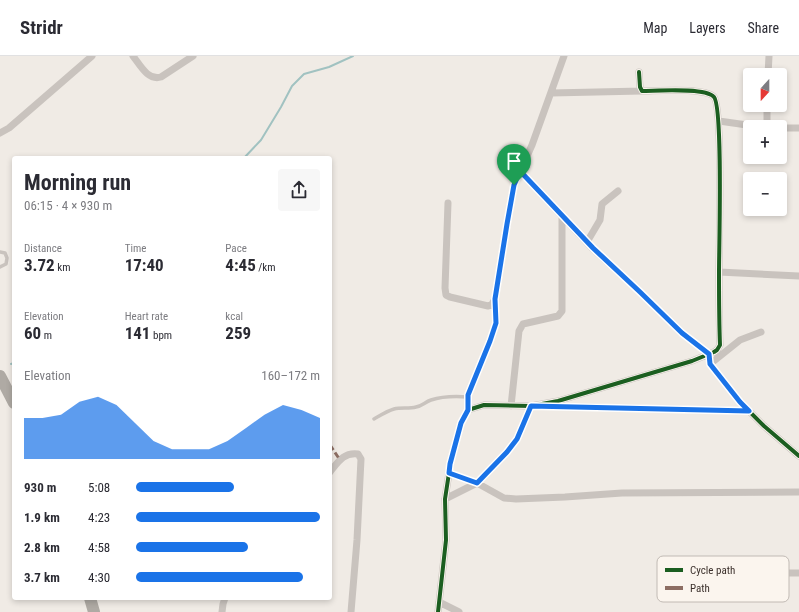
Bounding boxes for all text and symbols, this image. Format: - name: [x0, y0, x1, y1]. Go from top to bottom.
- text: Stridr: [20, 16, 63, 39]
- text: Map: [643, 20, 667, 36]
- text: Layers: [689, 20, 726, 36]
- text: Share: [748, 20, 779, 36]
- north arrow: [743, 68, 787, 112]
- map controls: [743, 68, 787, 216]
- button: +: [743, 120, 787, 164]
- pin: [497, 144, 531, 185]
- icon: arrive: [503, 150, 525, 172]
- button: share: [278, 169, 320, 211]
- text: Morning run: [24, 170, 131, 195]
- button: −: [743, 172, 787, 216]
- text: 06:15 · 4 × 930 m: [24, 198, 112, 213]
- text: Distance: [24, 242, 62, 255]
- text: Time: [125, 242, 146, 255]
- text: Pace: [225, 242, 247, 255]
- text: 3.72: [24, 255, 55, 275]
- text: 17:40: [125, 255, 164, 275]
- text: 4:45: [225, 255, 256, 275]
- text: km: [55, 261, 70, 274]
- text: /km: [256, 261, 276, 274]
- text: Elevation: [24, 310, 64, 323]
- text: Heart rate: [125, 310, 168, 323]
- text: kcal: [225, 310, 243, 323]
- text: 60: [24, 323, 41, 343]
- text: 141: [125, 323, 150, 343]
- text: 259: [225, 323, 251, 343]
- text: m: [41, 329, 52, 342]
- text: bpm: [150, 329, 172, 342]
- text: Elevation: [24, 368, 71, 383]
- text: 160–172 m: [261, 368, 320, 383]
- text: 930 m: [24, 480, 56, 495]
- text: 5:08: [88, 480, 110, 495]
- text: 1.9 km: [24, 510, 60, 525]
- text: 4:23: [88, 510, 110, 525]
- text: 2.8 km: [24, 540, 60, 555]
- text: 4:58: [88, 540, 110, 555]
- legend: [657, 556, 789, 602]
- text: Cycle path: [690, 564, 735, 577]
- text: 3.7 km: [24, 570, 60, 585]
- text: 4:30: [88, 570, 110, 585]
- text: Path: [690, 582, 710, 595]

